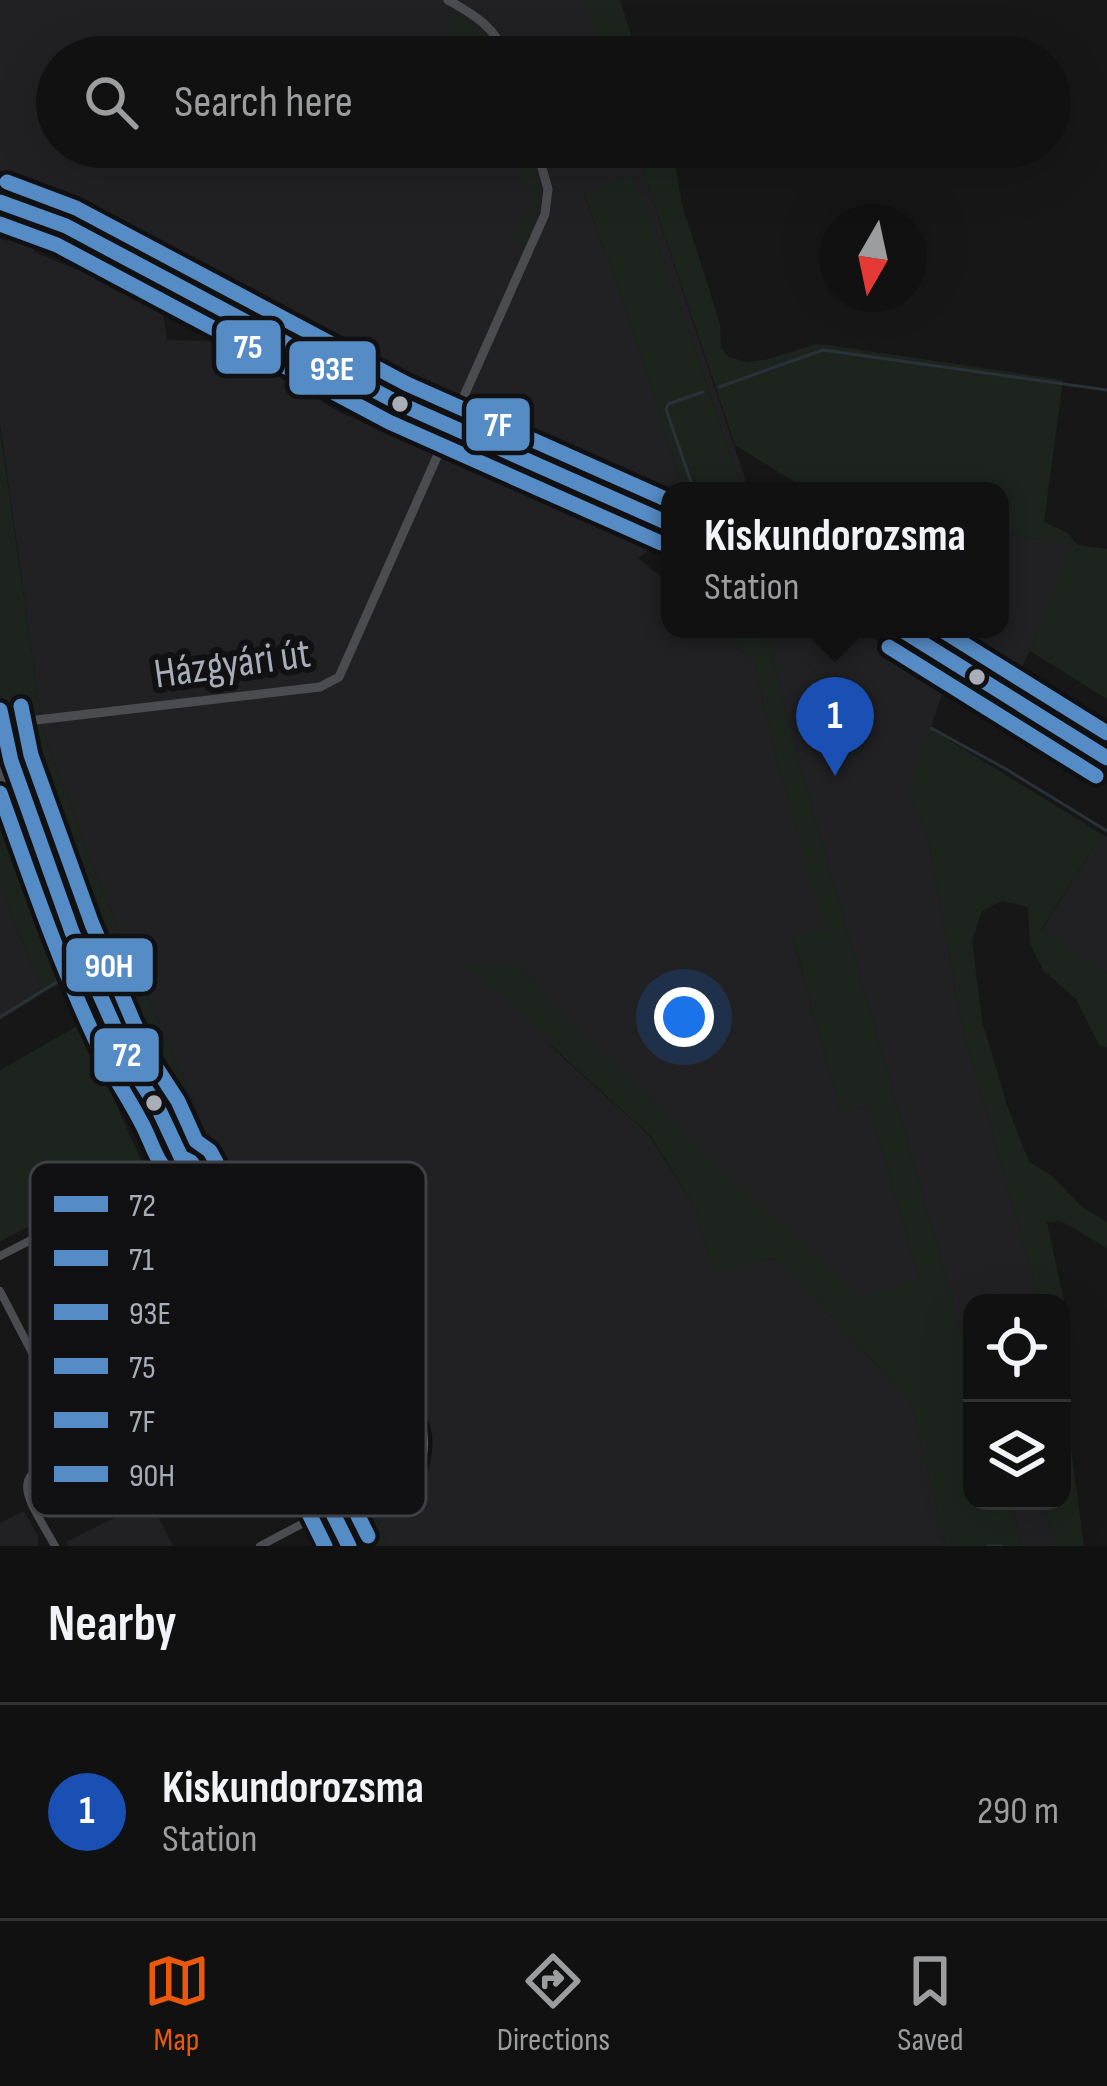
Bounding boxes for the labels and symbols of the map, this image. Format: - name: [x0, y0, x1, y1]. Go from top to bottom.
- north arrow: [819, 204, 927, 312]
- line badge: 75: [214, 318, 283, 376]
- text: 75: [234, 328, 262, 368]
- line badge: 93E: [287, 339, 378, 397]
- text: 93E: [310, 350, 354, 390]
- unlabelled marker: [389, 393, 411, 415]
- line badge: 7F: [464, 396, 532, 453]
- text: 7F: [484, 406, 512, 446]
- street label: Házgyári út: [151, 628, 314, 701]
- unlabelled marker: [966, 666, 988, 688]
- pin: 1: [796, 677, 874, 776]
- line badge: 90H: [64, 936, 155, 994]
- text: 90H: [85, 947, 133, 987]
- your location: [654, 987, 714, 1047]
- line badge: 72: [92, 1026, 161, 1084]
- text: 72: [113, 1036, 141, 1076]
- unlabelled marker: [143, 1092, 165, 1114]
- legend: [30, 1162, 426, 1516]
- text: 72: [129, 1186, 156, 1226]
- text: 71: [129, 1240, 154, 1280]
- text: 93E: [129, 1294, 171, 1334]
- text: 75: [129, 1348, 155, 1388]
- text: 7F: [129, 1402, 155, 1442]
- text: 90H: [129, 1456, 175, 1496]

